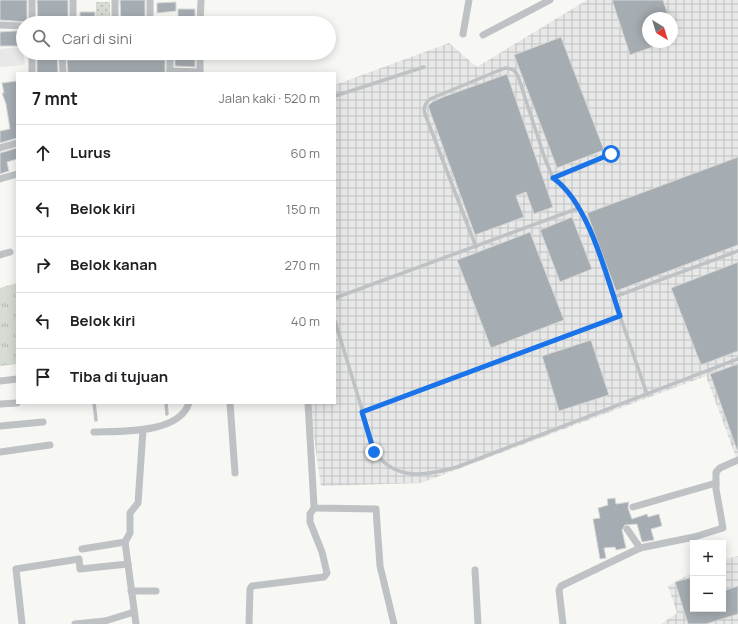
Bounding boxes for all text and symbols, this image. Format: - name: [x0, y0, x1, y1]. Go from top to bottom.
- north arrow: [642, 12, 678, 48]
- search box: [16, 16, 336, 60]
- icon: search: [30, 27, 52, 49]
- text: Cari di sini: [62, 28, 132, 49]
- text: 7 mnt: [32, 87, 78, 110]
- text: Jalan kaki · 520 m: [219, 89, 320, 107]
- icon: ahead: [32, 142, 54, 164]
- text: Lurus: [70, 142, 111, 163]
- text: 60 m: [290, 144, 320, 162]
- route start: [602, 145, 620, 163]
- icon: left: [32, 198, 54, 220]
- text: Belok kiri: [70, 198, 136, 219]
- text: 150 m: [286, 200, 320, 218]
- icon: right: [32, 254, 54, 276]
- text: Belok kanan: [70, 254, 157, 275]
- text: 270 m: [285, 256, 320, 274]
- icon: left: [32, 310, 54, 332]
- text: Belok kiri: [70, 310, 136, 331]
- text: 40 m: [291, 312, 320, 330]
- icon: arrive: [32, 366, 54, 388]
- text: Tiba di tujuan: [70, 366, 168, 387]
- route end: [365, 443, 383, 461]
- map controls: [690, 540, 726, 612]
- button: +: [690, 540, 726, 576]
- button: −: [690, 576, 726, 612]

